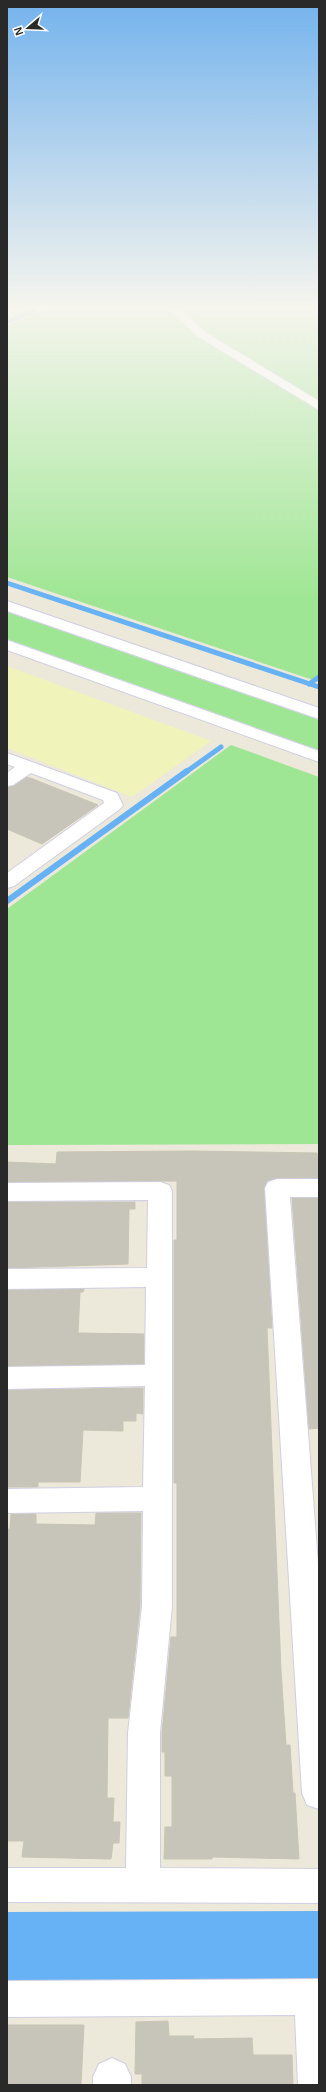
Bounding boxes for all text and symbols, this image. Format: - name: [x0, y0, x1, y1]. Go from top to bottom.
- north arrow: [8, 8, 48, 48]
- text: N: [12, 25, 26, 37]

